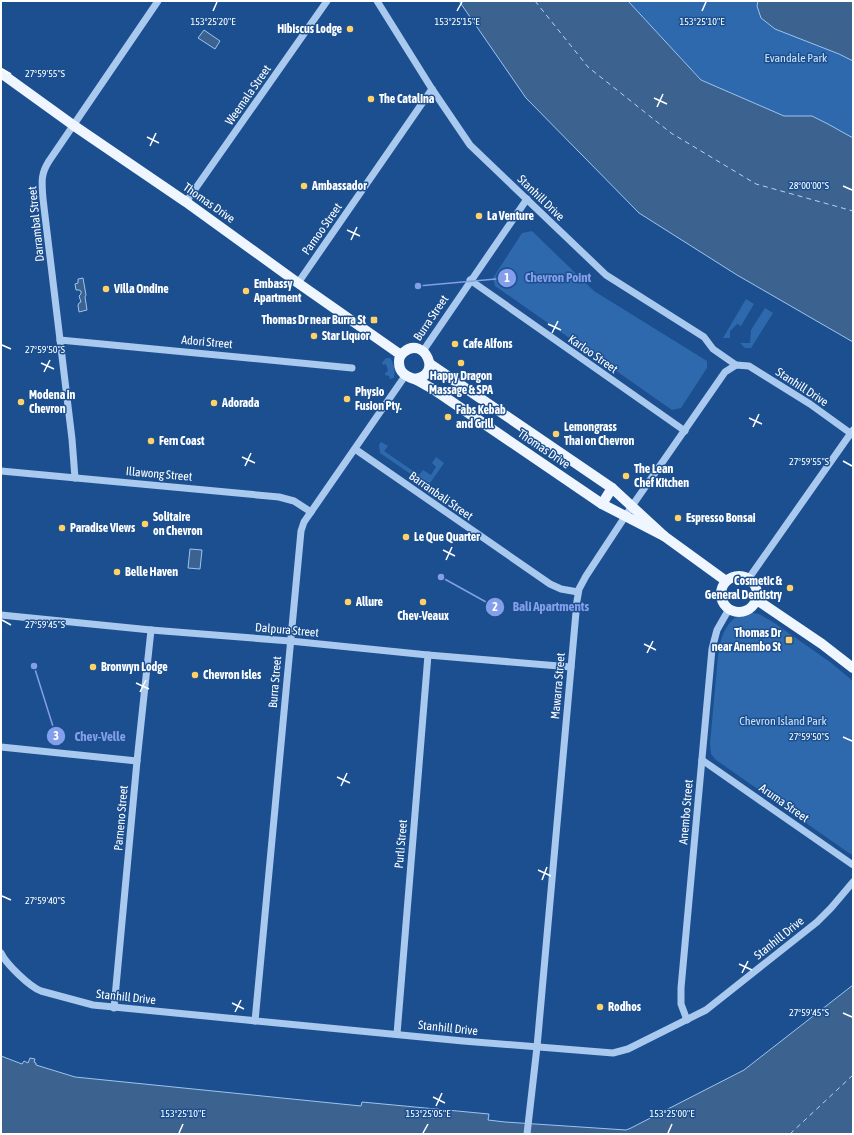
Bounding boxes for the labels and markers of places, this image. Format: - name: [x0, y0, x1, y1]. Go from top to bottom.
- place label: Hibiscus Lodge: [277, 22, 343, 36]
- marker: Hibiscus Lodge: [345, 24, 355, 34]
- place label: The Catalina: [379, 92, 435, 106]
- marker: The Catalina: [366, 94, 376, 104]
- place label: Ambassador: [311, 179, 367, 193]
- marker: Ambassador: [299, 181, 309, 191]
- place label: La Venture: [487, 209, 534, 223]
- marker: La Venture: [474, 211, 484, 221]
- callout: Chevron Point: [497, 265, 599, 290]
- place label: Embassy Apartment: [253, 277, 302, 305]
- place label: Villa Ondine: [113, 282, 169, 296]
- marker: Villa Ondine: [101, 284, 111, 294]
- marker: Embassy Apartment: [241, 286, 251, 296]
- place label: Thomas Dr near Burra St: [261, 313, 367, 327]
- marker: Thomas Dr near Burra St: [369, 315, 379, 325]
- place label: Star Liquor: [322, 329, 370, 343]
- marker: Star Liquor: [309, 331, 319, 341]
- place label: Cafe Alfons: [463, 337, 513, 351]
- marker: Cafe Alfons: [450, 339, 460, 349]
- marker: Happy Dragon Massage & SPA: [456, 358, 466, 368]
- place label: Happy Dragon Massage & SPA: [429, 369, 493, 397]
- place label: Physio Fusion Pty.: [355, 385, 402, 413]
- place label: Modena in Chevron: [29, 388, 76, 416]
- marker: Physio Fusion Pty.: [342, 394, 352, 404]
- place label: Adorada: [221, 396, 260, 410]
- marker: Modena in Chevron: [16, 397, 26, 407]
- marker: Adorada: [209, 398, 219, 408]
- place label: Fabs Kebab and Grill: [456, 403, 506, 431]
- marker: Fabs Kebab and Grill: [443, 412, 453, 422]
- place label: Lemongrass Thai on Chevron: [564, 420, 635, 448]
- marker: Lemongrass Thai on Chevron: [551, 429, 561, 439]
- place label: Fern Coast: [159, 434, 205, 448]
- marker: Fern Coast: [146, 436, 156, 446]
- place label: The Lean Chef Kitchen: [634, 462, 689, 490]
- marker: The Lean Chef Kitchen: [621, 471, 631, 481]
- place label: Solitaire on Chevron: [153, 510, 203, 538]
- place label: Espresso Bonsai: [686, 511, 756, 525]
- marker: Espresso Bonsai: [673, 513, 683, 523]
- marker: Solitaire on Chevron: [140, 519, 150, 529]
- place label: Paradise Views: [70, 521, 136, 535]
- marker: Paradise Views: [57, 523, 67, 533]
- place label: Le Que Quarter: [414, 530, 480, 544]
- marker: Le Que Quarter: [401, 532, 411, 542]
- place label: Belle Haven: [125, 565, 178, 579]
- marker: Belle Haven: [112, 567, 122, 577]
- place label: Cosmetic & General Dentistry: [705, 574, 783, 602]
- marker: Cosmetic & General Dentistry: [785, 583, 795, 593]
- callout: Bali Apartments: [485, 594, 597, 619]
- place label: Allure: [355, 595, 384, 609]
- marker: Allure: [343, 597, 353, 607]
- marker: Chev-Veaux: [418, 597, 428, 607]
- place label: Chev-Veaux: [397, 609, 449, 623]
- place label: Thomas Dr near Anembo St: [712, 626, 782, 654]
- marker: Thomas Dr near Anembo St: [784, 635, 794, 645]
- place label: Bronwyn Lodge: [101, 660, 168, 674]
- marker: Bronwyn Lodge: [88, 662, 98, 672]
- place label: Chevron Isles: [203, 668, 262, 682]
- marker: Chevron Isles: [190, 670, 200, 680]
- callout: Chev-Velle: [46, 724, 133, 749]
- place label: Rodhos: [608, 1000, 642, 1014]
- marker: Rodhos: [595, 1002, 605, 1012]

